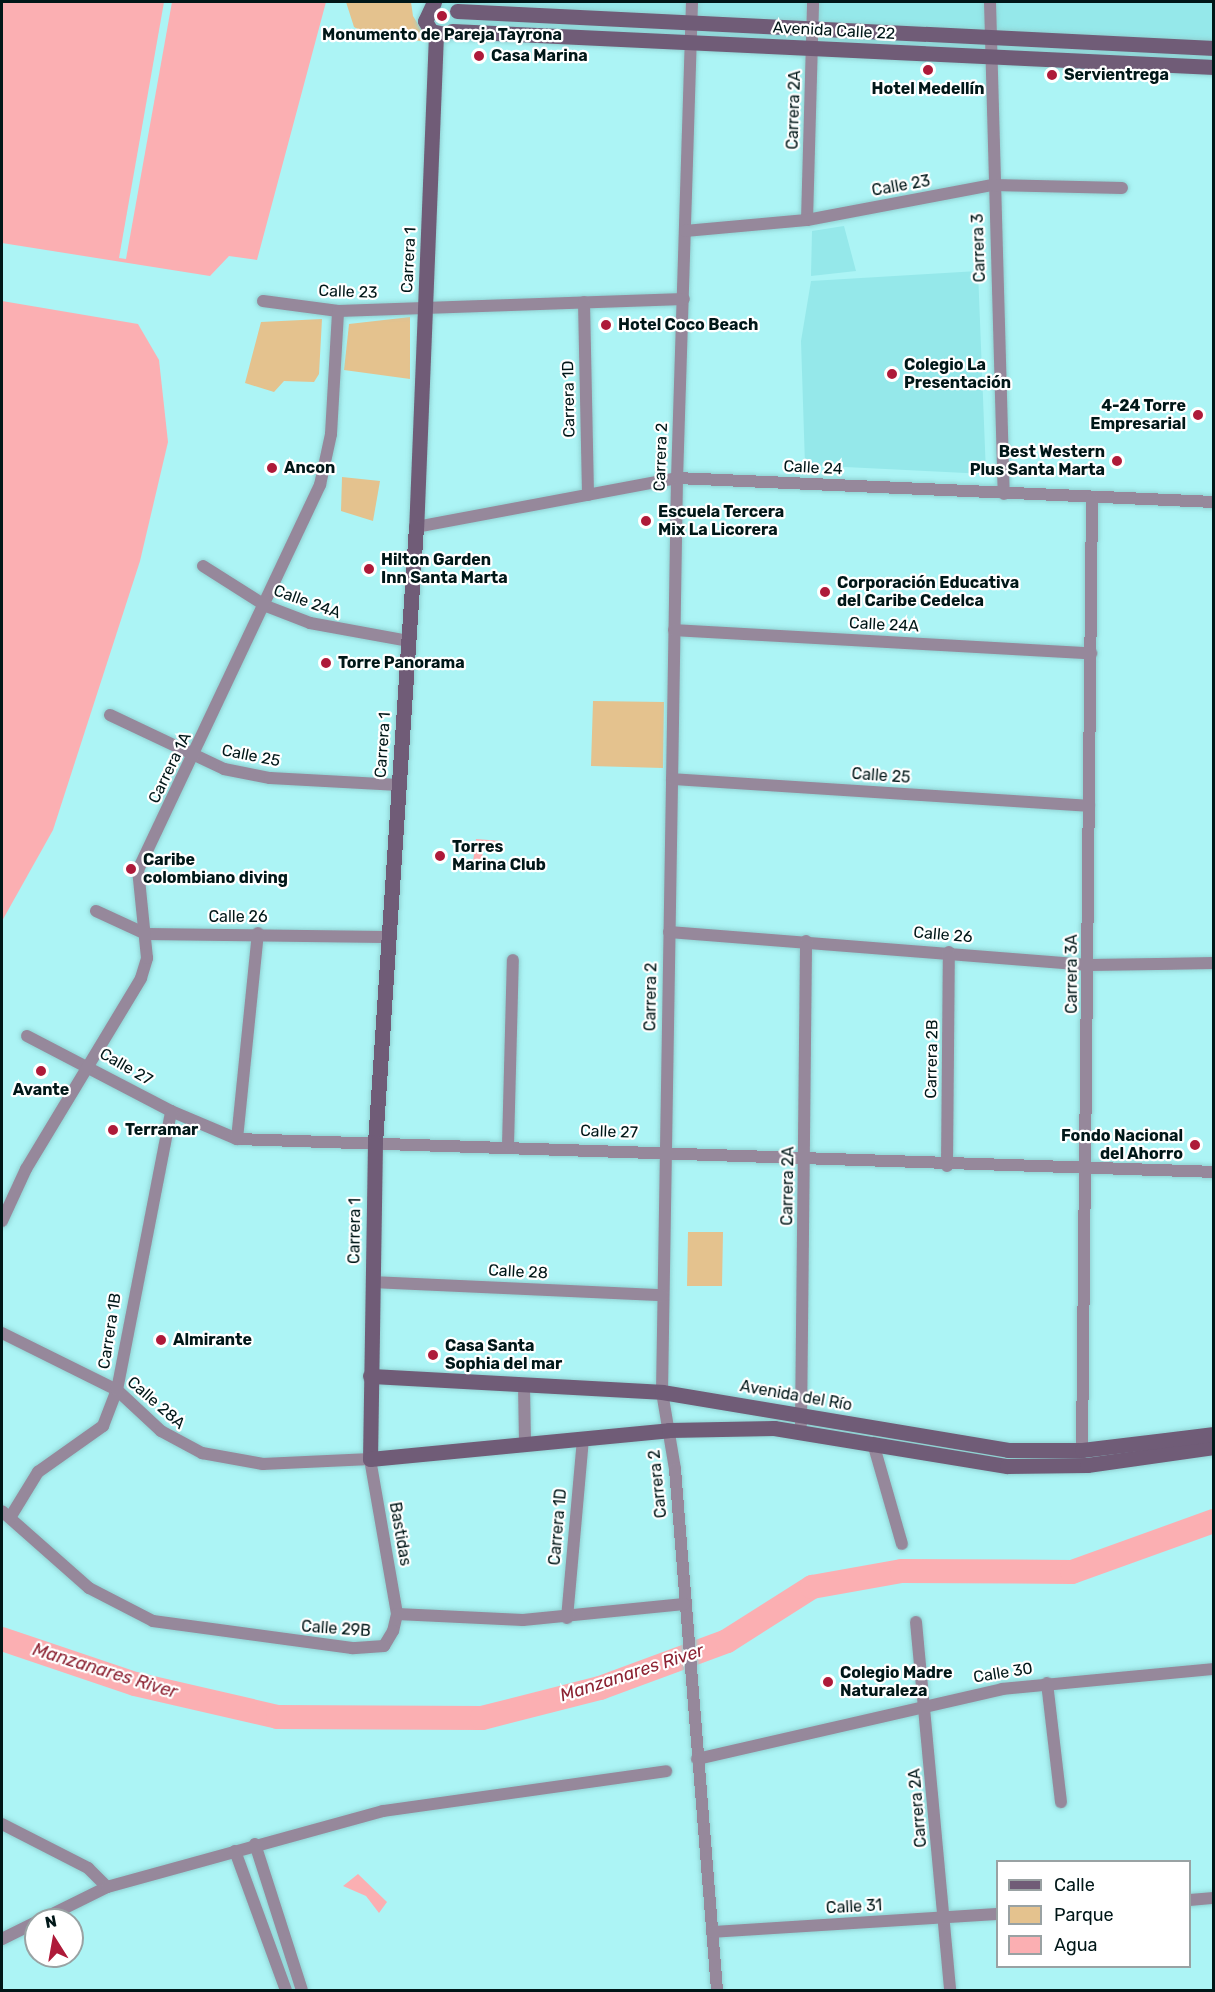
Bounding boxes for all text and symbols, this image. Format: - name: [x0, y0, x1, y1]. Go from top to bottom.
- marker: Monumento de Pareja Tayrona: [435, 9, 449, 23]
- street label: Avenida Calle 22: [772, 18, 896, 44]
- place label: Monumento de Pareja Tayrona: [322, 25, 562, 45]
- place label: Casa Marina: [491, 46, 588, 66]
- marker: Casa Marina: [472, 49, 486, 63]
- marker: Hotel Medellín: [921, 63, 935, 77]
- place label: Servientrega: [1064, 65, 1169, 85]
- marker: Servientrega: [1045, 68, 1059, 82]
- street label: Carrera 2A: [783, 70, 805, 150]
- place label: Hotel Medellín: [872, 79, 984, 99]
- street label: Calle 23: [870, 171, 932, 201]
- street label: Carrera 3: [968, 213, 990, 283]
- street label: Carrera 1: [398, 227, 420, 293]
- street label: Calle 23: [318, 281, 378, 303]
- place label: Hotel Coco Beach: [618, 315, 758, 335]
- marker: Hotel Coco Beach: [599, 318, 613, 332]
- place label: Colegio La Presentación: [904, 355, 1011, 393]
- street label: Carrera 1D: [559, 360, 579, 438]
- marker: Colegio La Presentación: [885, 367, 899, 381]
- place label: 4-24 Torre Empresarial: [1090, 396, 1186, 434]
- marker: 4-24 Torre Empresarial: [1191, 408, 1205, 422]
- street label: Carrera 2: [650, 422, 672, 492]
- place label: Best Western Plus Santa Marta: [970, 442, 1105, 480]
- marker: Best Western Plus Santa Marta: [1110, 454, 1124, 468]
- street label: Calle 24: [783, 457, 843, 479]
- place label: Ancon: [284, 458, 335, 478]
- marker: Ancon: [265, 461, 279, 475]
- place label: Escuela Tercera Mix La Licorera: [658, 502, 785, 540]
- marker: Escuela Tercera Mix La Licorera: [639, 514, 653, 528]
- place label: Hilton Garden Inn Santa Marta: [381, 550, 508, 588]
- marker: Hilton Garden Inn Santa Marta: [362, 562, 376, 576]
- place label: Corporación Educativa del Caribe Cedelca: [837, 573, 1019, 611]
- street label: Calle 24A: [271, 581, 343, 623]
- marker: Corporación Educativa del Caribe Cedelca: [818, 585, 832, 599]
- street label: Calle 24A: [849, 614, 919, 636]
- place label: Torre Panorama: [338, 653, 465, 673]
- marker: Torre Panorama: [319, 656, 333, 670]
- street label: Carrera 1: [371, 711, 395, 779]
- street label: Carrera 1A: [145, 729, 195, 807]
- street label: Calle 25: [220, 741, 282, 771]
- street label: Calle 25: [851, 764, 911, 788]
- place label: Torres Marina Club: [452, 837, 546, 875]
- marker: Torres Marina Club: [433, 849, 447, 863]
- place label: Caribe colombiano diving: [143, 850, 288, 888]
- marker: Caribe colombiano diving: [124, 862, 138, 876]
- street label: Calle 26: [208, 907, 268, 927]
- street label: Calle 26: [913, 923, 973, 947]
- street label: Carrera 3A: [1062, 934, 1082, 1014]
- street label: Carrera 2: [641, 963, 661, 1031]
- street label: Carrera 2B: [922, 1019, 942, 1099]
- street label: Calle 27: [96, 1044, 156, 1090]
- marker: Avante: [34, 1064, 48, 1078]
- place label: Avante: [13, 1080, 69, 1100]
- place label: Terramar: [125, 1120, 198, 1140]
- street label: Calle 27: [580, 1121, 638, 1143]
- marker: Terramar: [106, 1123, 120, 1137]
- place label: Fondo Nacional del Ahorro: [1061, 1126, 1183, 1164]
- marker: Fondo Nacional del Ahorro: [1188, 1138, 1202, 1152]
- street label: Carrera 2A: [778, 1146, 798, 1226]
- street label: Carrera 1: [345, 1198, 365, 1264]
- street label: Calle 28: [488, 1261, 548, 1283]
- street label: Carrera 1B: [95, 1292, 125, 1370]
- place label: Almirante: [173, 1330, 252, 1350]
- marker: Almirante: [154, 1333, 168, 1347]
- place label: Casa Santa Sophia del mar: [445, 1336, 562, 1374]
- marker: Casa Santa Sophia del mar: [426, 1348, 440, 1362]
- street label: Calle 28A: [123, 1373, 189, 1433]
- street label: Avenida del Río: [738, 1377, 854, 1415]
- street label: Carrera 2: [645, 1449, 671, 1519]
- street label: Carrera 1D: [545, 1488, 571, 1566]
- street label: Bastidas: [385, 1501, 415, 1567]
- street label: Calle 29B: [301, 1617, 371, 1641]
- water label: Manzanares River: [30, 1639, 180, 1703]
- water label: Manzanares River: [557, 1640, 707, 1706]
- street label: Calle 30: [972, 1659, 1034, 1687]
- place label: Colegio Madre Naturaleza: [840, 1663, 952, 1701]
- marker: Colegio Madre Naturaleza: [821, 1675, 835, 1689]
- street label: Carrera 2A: [905, 1768, 931, 1848]
- legend: [996, 1860, 1191, 1968]
- text: Calle: [1054, 1874, 1095, 1896]
- street label: Calle 31: [825, 1896, 883, 1918]
- text: Parque: [1054, 1904, 1114, 1926]
- north arrow: [24, 1908, 84, 1968]
- text: N: [43, 1911, 58, 1932]
- text: Agua: [1054, 1934, 1097, 1956]

